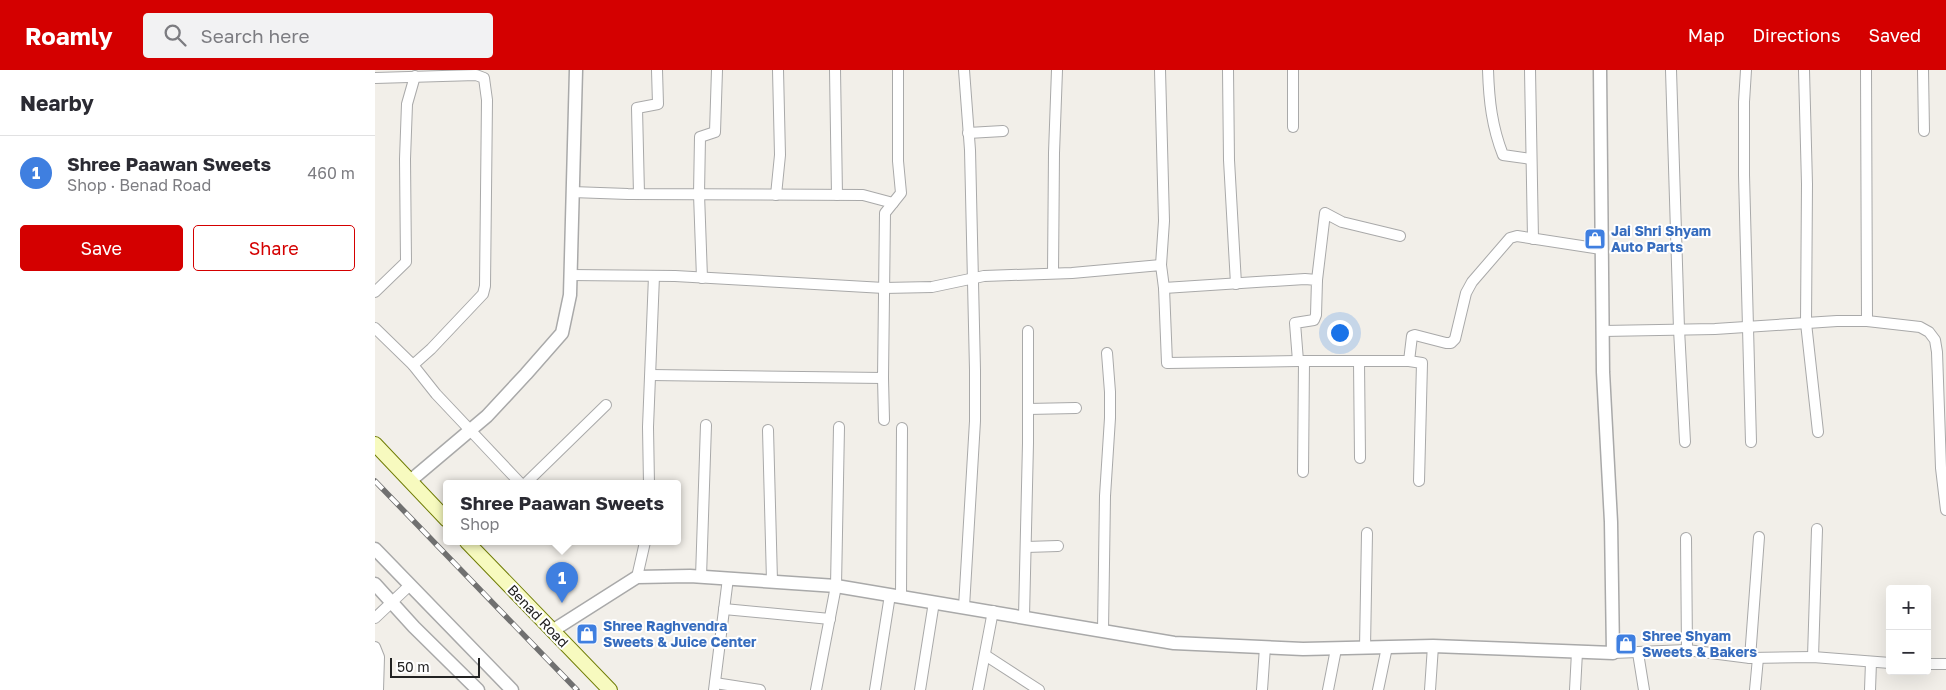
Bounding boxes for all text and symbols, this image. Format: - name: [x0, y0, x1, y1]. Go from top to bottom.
- search box: [143, 13, 493, 58]
- text: Roamly: [25, 21, 113, 50]
- icon: search: [161, 21, 189, 49]
- text: Search here: [201, 24, 309, 47]
- text: Map: [1688, 24, 1724, 46]
- text: Directions: [1752, 24, 1840, 46]
- text: Saved: [1868, 24, 1921, 46]
- text: Nearby: [20, 90, 94, 116]
- text: Shree Paawan Sweets: [67, 152, 271, 175]
- text: 1: [32, 163, 40, 183]
- text: 460 m: [307, 163, 355, 183]
- text: Shop · Benad Road: [67, 175, 211, 195]
- place label: Jai Shri Shyam Auto Parts: [1611, 222, 1711, 255]
- button: Save: [20, 225, 183, 271]
- button: Share: [193, 225, 355, 271]
- shop icon: Jai Shri Shyam Auto Parts: [1583, 227, 1607, 251]
- your location: [1327, 320, 1353, 346]
- popup: [443, 480, 681, 545]
- text: Shree Paawan Sweets: [460, 491, 664, 514]
- text: Shop: [460, 514, 499, 534]
- pin: 1: [546, 562, 578, 603]
- street label: Benad Road: [504, 581, 572, 650]
- map controls: [1886, 585, 1931, 675]
- button: +: [1886, 585, 1931, 630]
- place label: Shree Raghvendra Sweets & Juice Center: [603, 617, 757, 650]
- shop icon: Shree Raghvendra Sweets & Juice Center: [575, 622, 599, 646]
- place label: Shree Shyam Sweets & Bakers: [1642, 627, 1757, 660]
- button: −: [1886, 630, 1931, 675]
- shop icon: Shree Shyam Sweets & Bakers: [1614, 632, 1638, 656]
- scale bar: [390, 655, 480, 678]
- text: 50 m: [397, 658, 430, 675]

